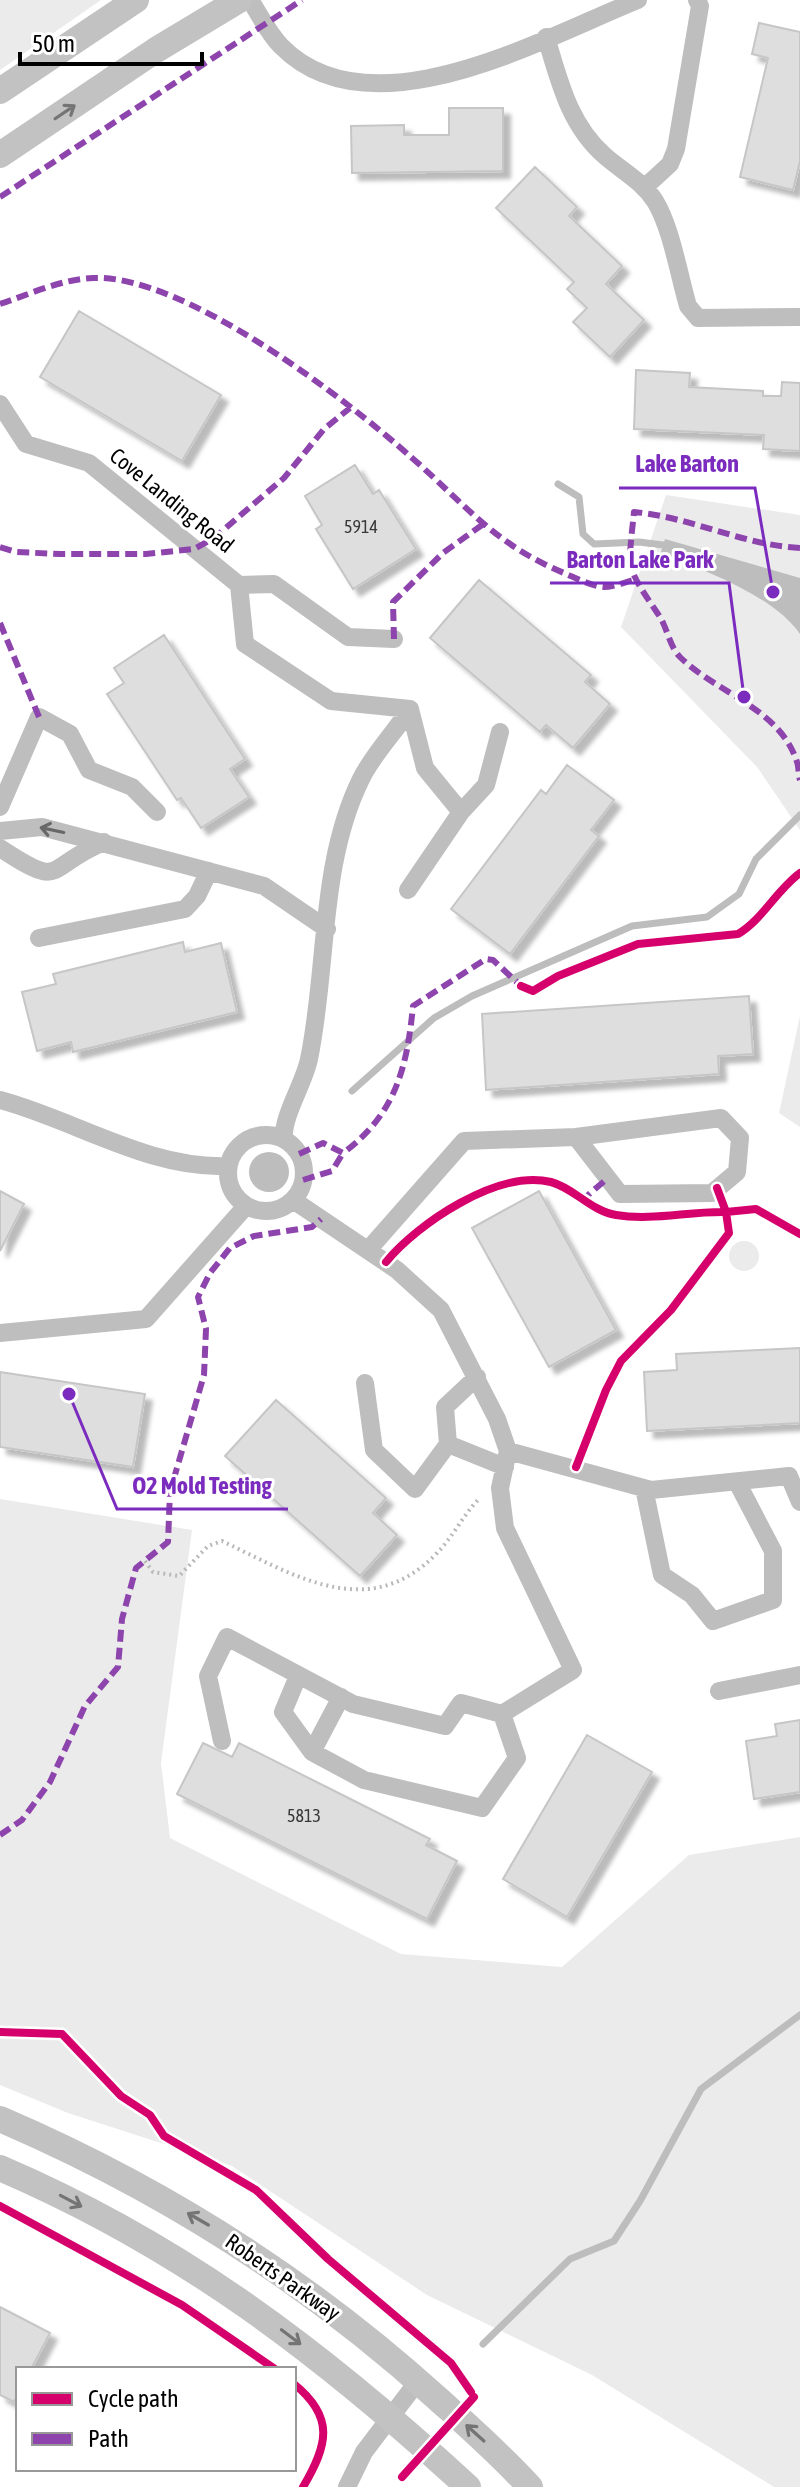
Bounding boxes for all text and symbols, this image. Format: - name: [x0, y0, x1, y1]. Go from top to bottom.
- scale bar: [20, 16, 202, 66]
- text: 50 m: [32, 30, 75, 57]
- one-way arrow: [53, 104, 75, 120]
- callout: Lake Barton: [619, 440, 755, 488]
- street label: Cove Landing Road: [105, 442, 239, 558]
- text: Lake Barton: [635, 450, 739, 477]
- house number: 5914: [344, 516, 378, 537]
- callout: Barton Lake Park: [550, 535, 729, 583]
- text: Barton Lake Park: [566, 546, 714, 573]
- one-way arrow: [40, 822, 66, 837]
- callout: O2 Mold Testing: [117, 1461, 288, 1509]
- text: O2 Mold Testing: [132, 1472, 272, 1499]
- house number: 5813: [287, 1805, 321, 1826]
- one-way arrow: [58, 2194, 82, 2209]
- one-way arrow: [187, 2211, 210, 2227]
- street label: Roberts Parkway: [221, 2228, 345, 2326]
- one-way arrow: [280, 2329, 302, 2346]
- legend: [16, 2367, 296, 2471]
- text: Cycle path: [88, 2385, 179, 2412]
- one-way arrow: [466, 2424, 486, 2442]
- text: Path: [88, 2425, 129, 2452]

